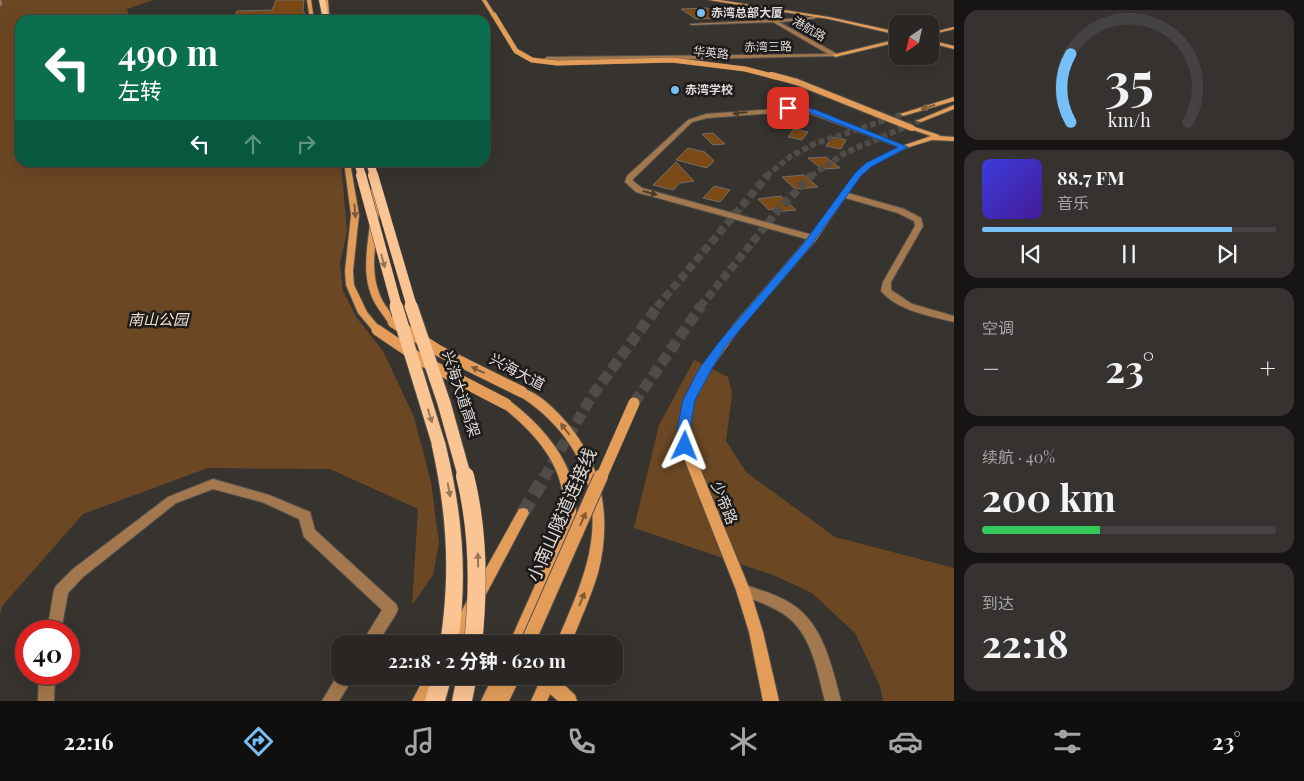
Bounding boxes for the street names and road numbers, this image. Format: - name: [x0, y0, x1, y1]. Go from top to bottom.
- street label: 港航路: [790, 12, 829, 44]
- street label: 赤湾三路: [744, 38, 792, 54]
- street label: 华英路: [692, 42, 730, 62]
- street label: 兴海大道高架: [439, 348, 485, 440]
- street label: 兴海大道: [486, 348, 549, 394]
- street label: 小南山隧道连接线: [521, 444, 601, 585]
- street label: 少帝路: [707, 478, 743, 527]

